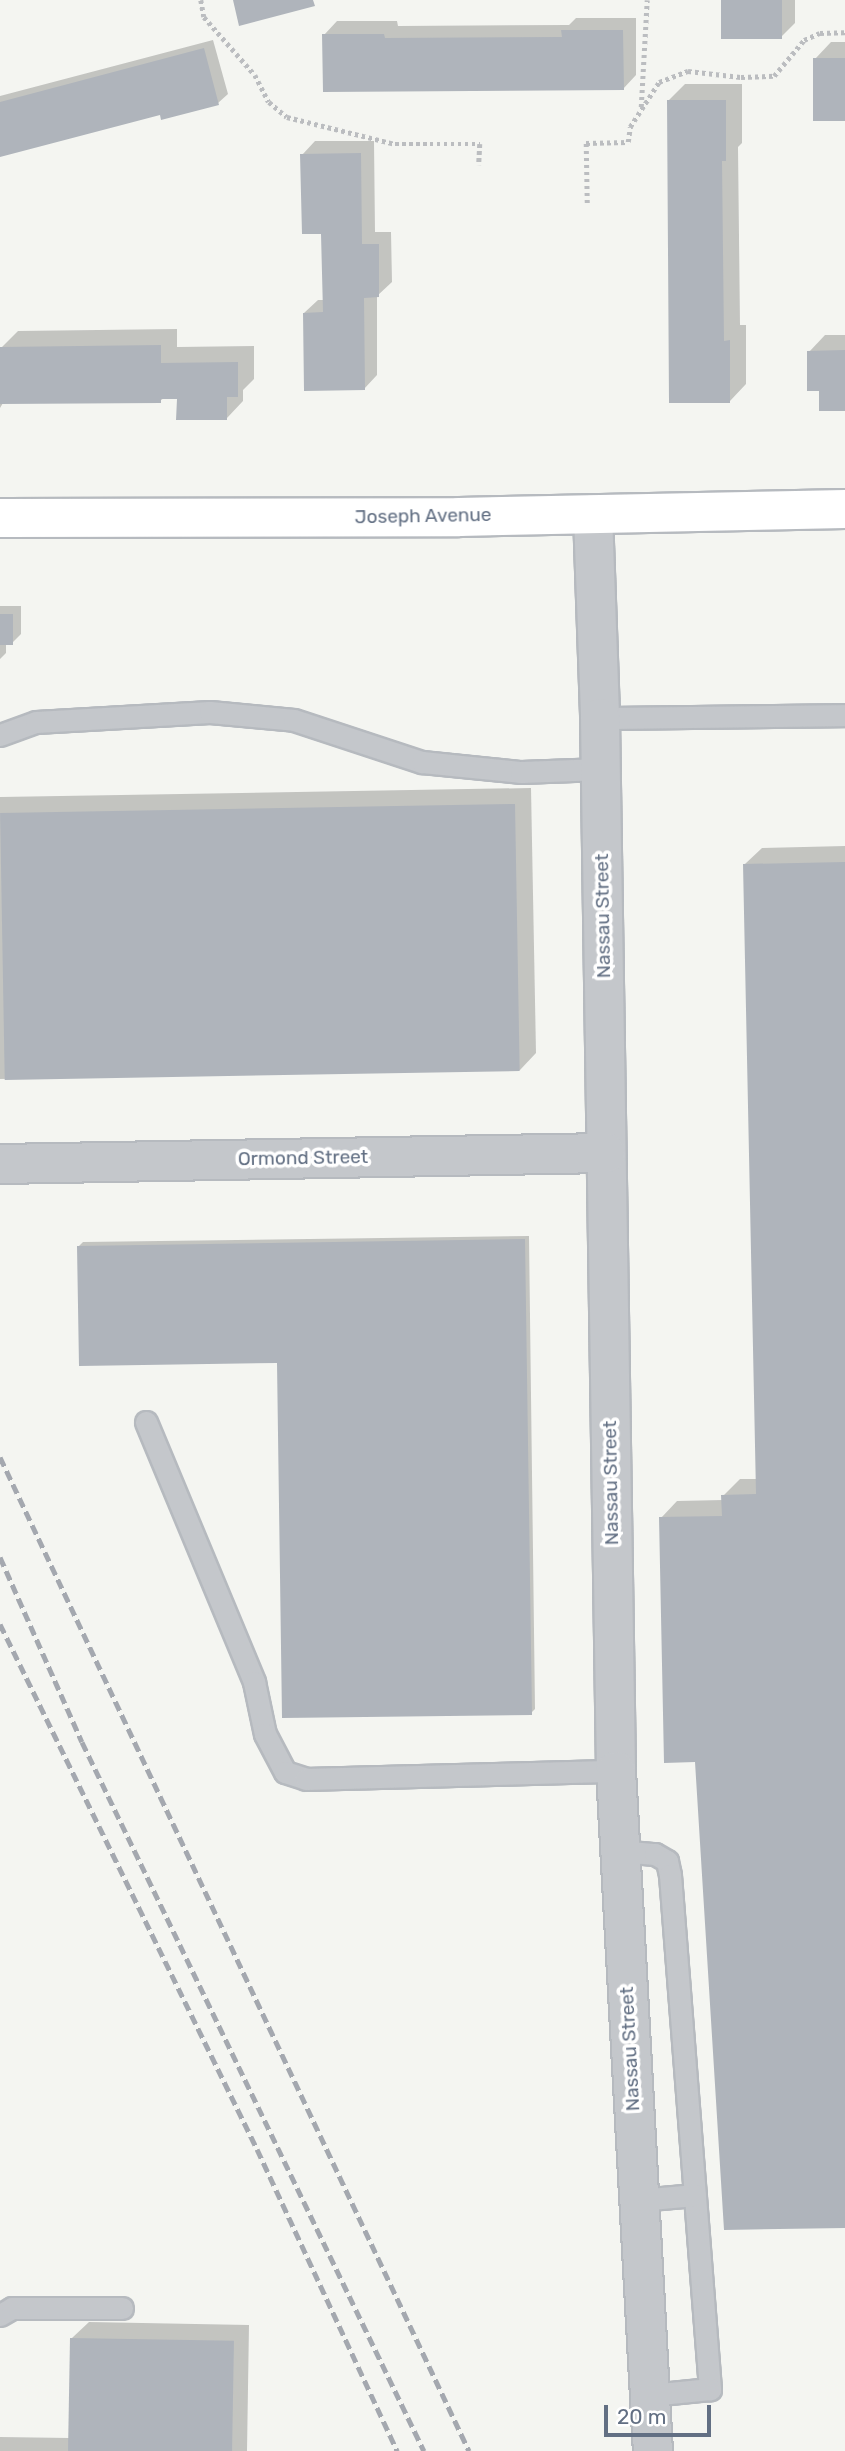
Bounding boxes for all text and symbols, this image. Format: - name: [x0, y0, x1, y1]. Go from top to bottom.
- street label: Joseph Avenue: [354, 503, 492, 529]
- street label: Nassau Street: [591, 854, 615, 978]
- street label: Ormond Street: [238, 1145, 368, 1171]
- street label: Nassau Street: [599, 1421, 623, 1545]
- street label: Nassau Street: [615, 1986, 645, 2112]
- scale bar: [607, 2392, 714, 2436]
- text: 20 m: [617, 2404, 666, 2429]

